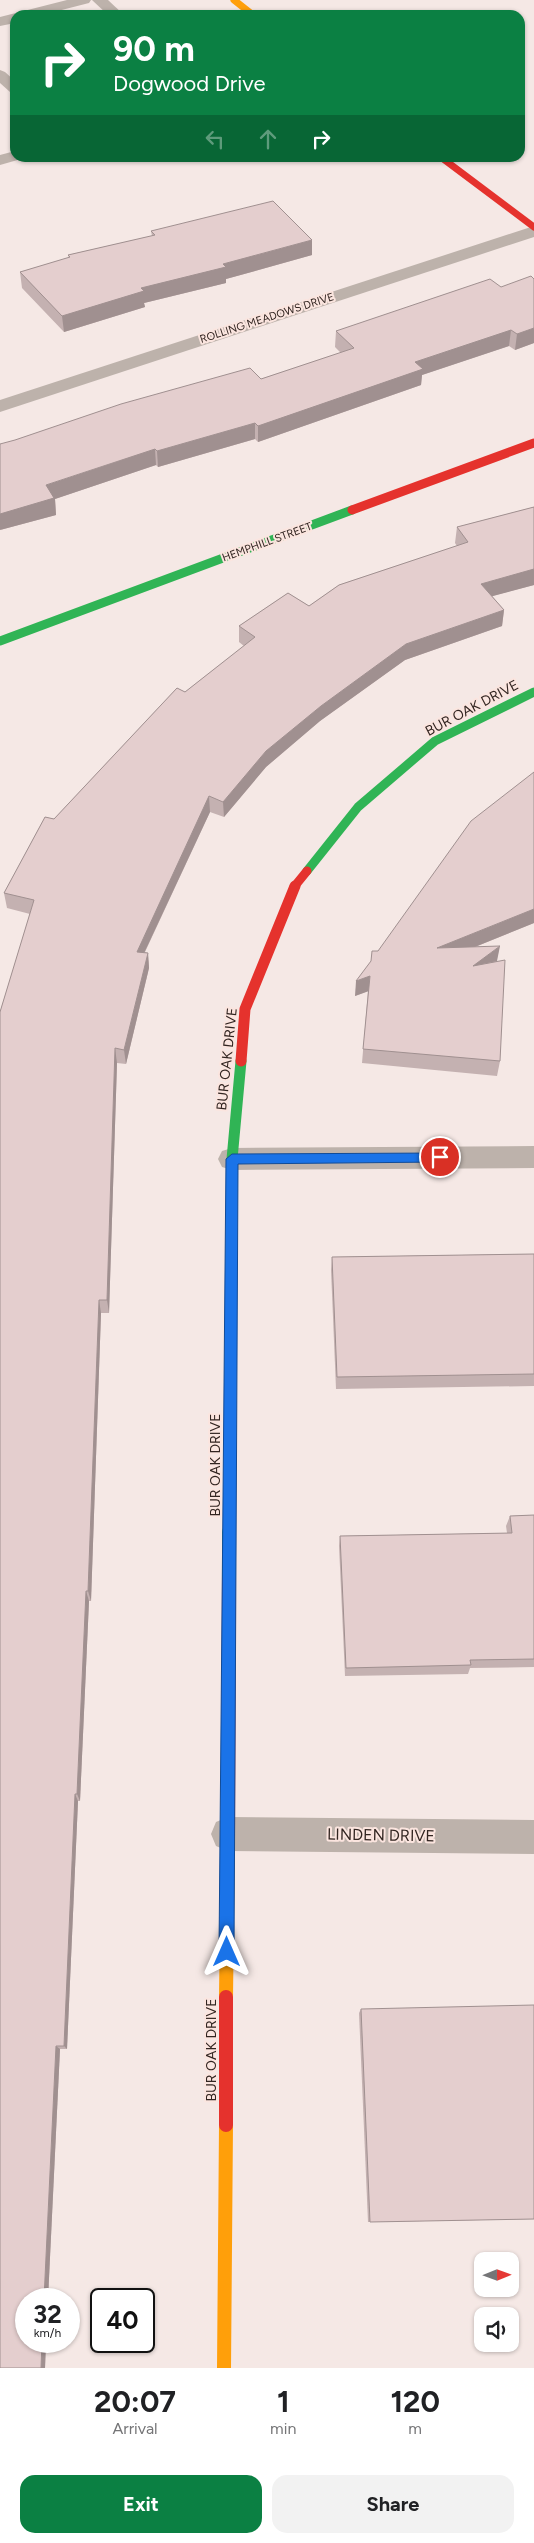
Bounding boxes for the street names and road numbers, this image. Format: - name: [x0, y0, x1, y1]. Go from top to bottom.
- street label: ROLLING MEADOWS DRIVE: [198, 290, 336, 346]
- street label: HEMPHILL STREET: [220, 520, 314, 564]
- street label: BUR OAK DRIVE: [422, 676, 522, 740]
- street label: BUR OAK DRIVE: [213, 1007, 241, 1111]
- street label: BUR OAK DRIVE: [207, 1413, 224, 1517]
- street label: LINDEN DRIVE: [327, 1825, 435, 1845]
- street label: BUR OAK DRIVE: [203, 1998, 220, 2102]

